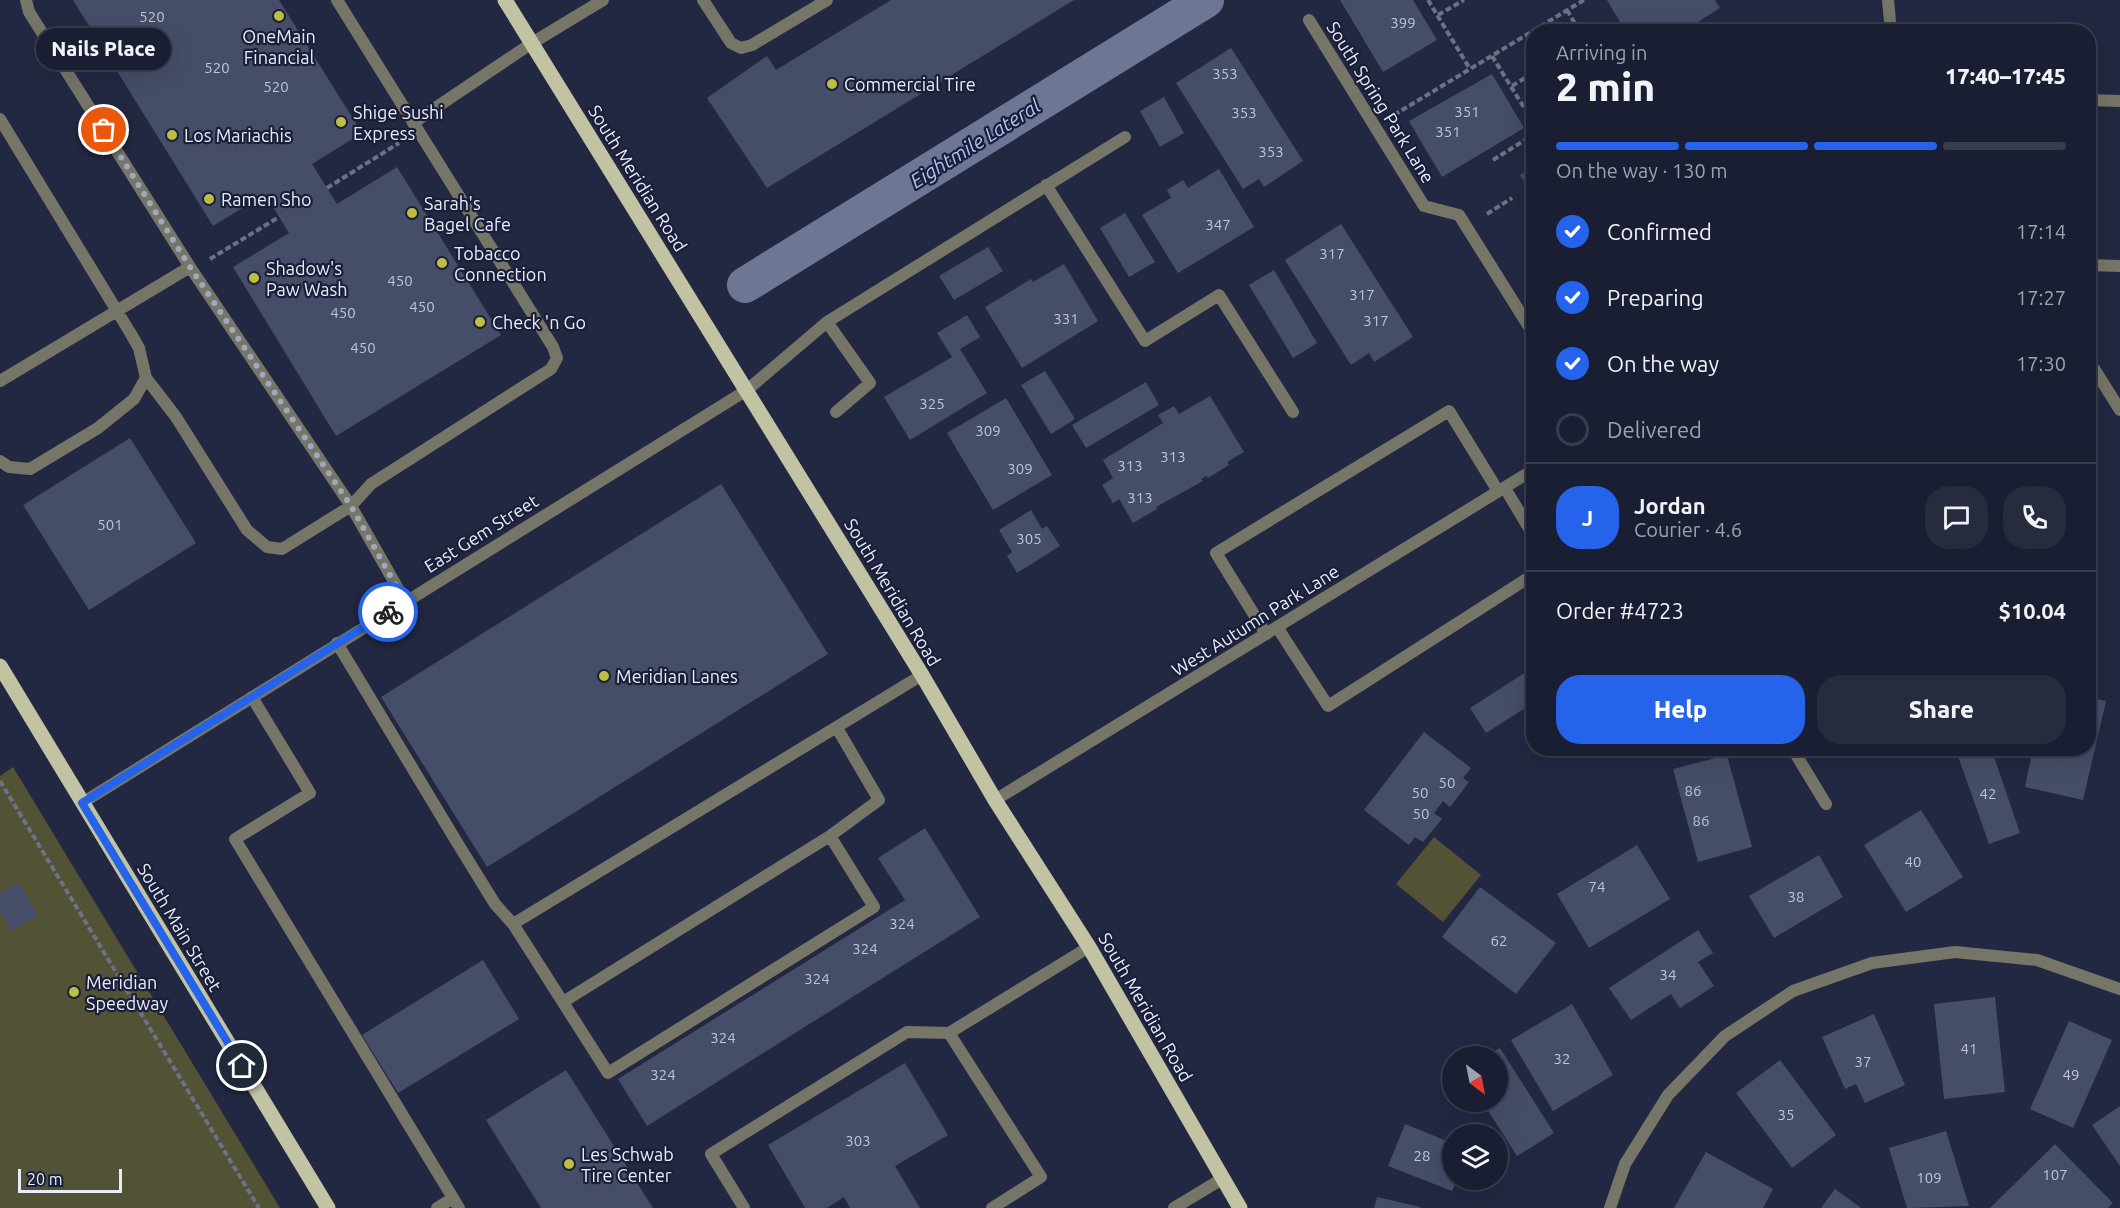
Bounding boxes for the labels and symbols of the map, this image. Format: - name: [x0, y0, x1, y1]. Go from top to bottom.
- house number: 520: [139, 8, 165, 25]
- marker: OneMain Financial: [272, 9, 286, 23]
- house number: 399: [1390, 14, 1416, 31]
- street label: South Spring Park Lane: [1323, 18, 1439, 186]
- place label: OneMain Financial: [242, 26, 316, 67]
- callout: Nails Place: [36, 28, 172, 70]
- house number: 520: [204, 59, 230, 76]
- house number: 353: [1212, 65, 1238, 82]
- place label: Commercial Tire: [844, 74, 976, 94]
- marker: Commercial Tire: [825, 77, 839, 91]
- house number: 520: [263, 78, 289, 95]
- water label: Eightmile Lateral: [906, 94, 1045, 192]
- street label: South Meridian Road: [585, 101, 691, 255]
- place label: Shige Sushi Express: [353, 102, 444, 143]
- house number: 351: [1454, 103, 1480, 120]
- pin: [78, 104, 129, 155]
- house number: 353: [1231, 104, 1257, 121]
- marker: Shige Sushi Express: [334, 115, 348, 129]
- house number: 351: [1435, 123, 1461, 140]
- place label: Los Mariachis: [184, 125, 292, 145]
- marker: Los Mariachis: [165, 128, 179, 142]
- house number: 353: [1258, 143, 1284, 160]
- place label: Ramen Sho: [221, 189, 312, 209]
- marker: Ramen Sho: [202, 192, 216, 206]
- place label: Sarah's Bagel Cafe: [424, 193, 511, 234]
- marker: Sarah's Bagel Cafe: [405, 206, 419, 220]
- house number: 347: [1205, 216, 1231, 233]
- place label: Tobacco Connection: [454, 243, 547, 284]
- house number: 317: [1319, 245, 1345, 262]
- marker: Tobacco Connection: [435, 256, 449, 270]
- place label: Shadow's Paw Wash: [266, 258, 348, 299]
- marker: Shadow's Paw Wash: [247, 271, 261, 285]
- house number: 450: [387, 272, 413, 289]
- house number: 317: [1349, 286, 1375, 303]
- house number: 450: [409, 298, 435, 315]
- house number: 450: [330, 304, 356, 321]
- house number: 331: [1053, 310, 1079, 327]
- place label: Check 'n Go: [492, 312, 586, 332]
- house number: 317: [1363, 312, 1389, 329]
- marker: Check 'n Go: [473, 315, 487, 329]
- house number: 450: [350, 339, 376, 356]
- house number: 325: [919, 395, 945, 412]
- house number: 309: [975, 422, 1001, 439]
- house number: 313: [1160, 448, 1186, 465]
- house number: 313: [1117, 457, 1143, 474]
- house number: 309: [1007, 460, 1033, 477]
- house number: 313: [1127, 489, 1153, 506]
- street label: East Gem Street: [421, 490, 541, 576]
- street label: South Meridian Road: [841, 515, 945, 669]
- house number: 501: [97, 516, 123, 533]
- house number: 305: [1016, 530, 1042, 547]
- street label: West Autumn Park Lane: [1168, 560, 1342, 680]
- courier: [358, 582, 418, 642]
- place label: Meridian Lanes: [616, 666, 738, 686]
- marker: Meridian Lanes: [597, 669, 611, 683]
- house number: 50: [1439, 774, 1455, 791]
- house number: 86: [1685, 782, 1701, 799]
- house number: 50: [1412, 784, 1428, 801]
- house number: 42: [1980, 785, 1996, 802]
- house number: 50: [1413, 805, 1429, 822]
- house number: 86: [1693, 812, 1709, 829]
- house number: 40: [1905, 853, 1921, 870]
- street label: South Main Street: [134, 859, 226, 995]
- house number: 74: [1589, 878, 1605, 895]
- house number: 38: [1788, 888, 1804, 905]
- house number: 324: [889, 915, 915, 932]
- street label: South Meridian Road: [1095, 929, 1197, 1085]
- house number: 62: [1491, 932, 1507, 949]
- house number: 324: [852, 940, 878, 957]
- house number: 34: [1660, 966, 1676, 983]
- house number: 324: [804, 970, 830, 987]
- place label: Meridian Speedway: [86, 972, 169, 1013]
- marker: Meridian Speedway: [67, 985, 81, 999]
- house number: 324: [710, 1029, 736, 1046]
- pin: [216, 1040, 267, 1091]
- house number: 41: [1961, 1040, 1977, 1057]
- north arrow: [1442, 1046, 1508, 1112]
- house number: 32: [1554, 1050, 1570, 1067]
- house number: 37: [1855, 1053, 1871, 1070]
- house number: 324: [650, 1066, 676, 1083]
- house number: 49: [2063, 1066, 2079, 1083]
- house number: 35: [1778, 1106, 1794, 1123]
- house number: 303: [845, 1132, 871, 1149]
- place label: Les Schwab Tire Center: [581, 1144, 674, 1185]
- house number: 28: [1414, 1147, 1430, 1164]
- marker: Les Schwab Tire Center: [562, 1157, 576, 1171]
- scale bar: [18, 1166, 122, 1194]
- house number: 107: [2042, 1166, 2068, 1183]
- house number: 109: [1916, 1169, 1942, 1186]

